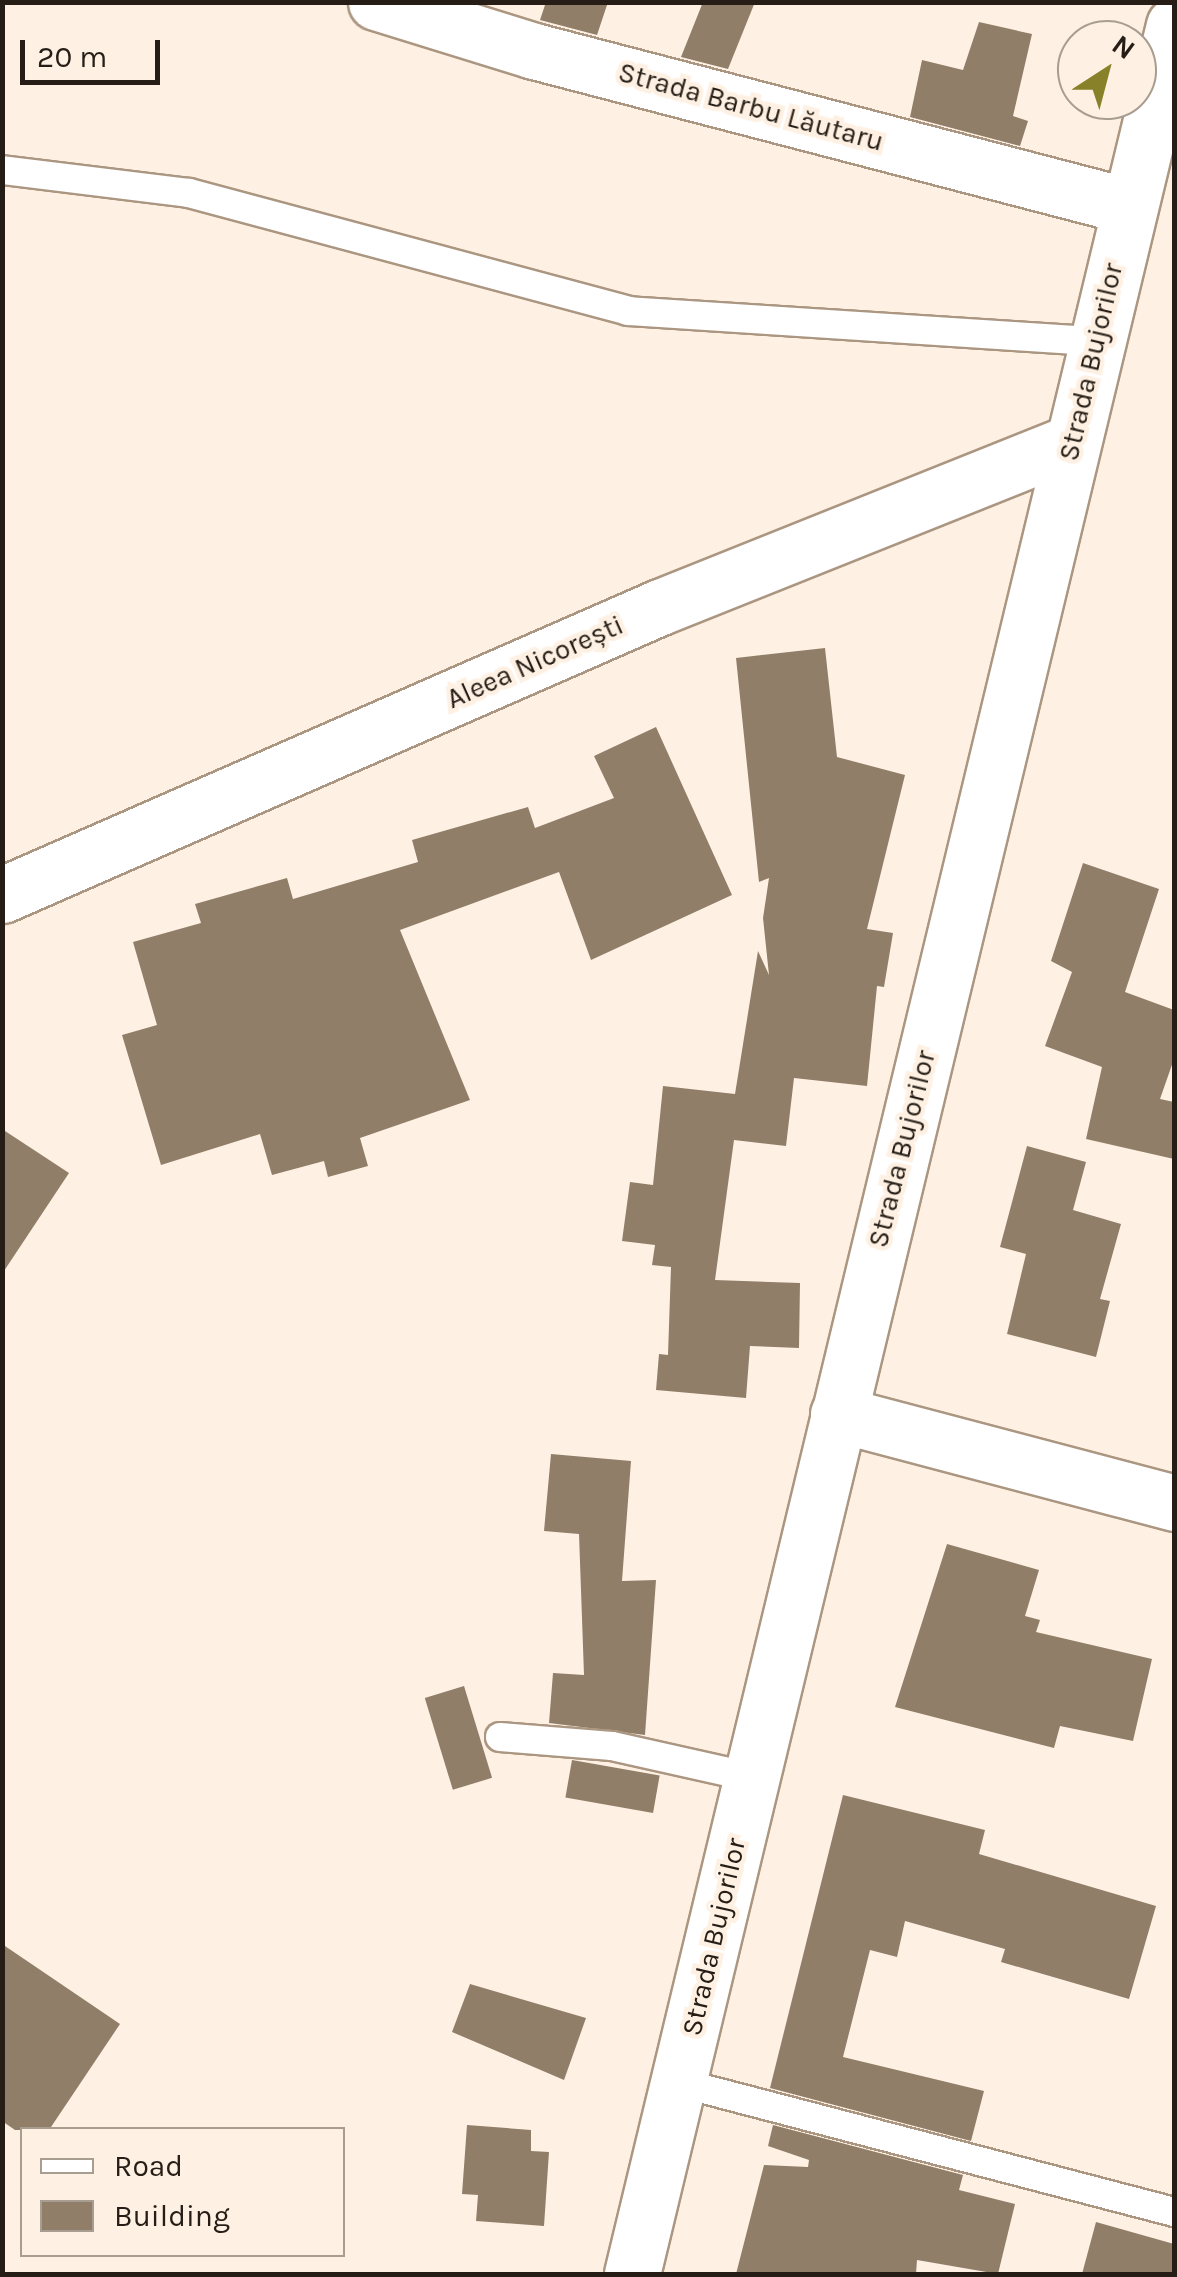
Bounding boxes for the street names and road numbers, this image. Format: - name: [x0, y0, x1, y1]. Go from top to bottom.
- street label: Strada Barbu Lăutaru: [615, 55, 887, 159]
- street label: Strada Bujorilor: [1052, 260, 1130, 464]
- street label: Aleea Nicorești: [441, 608, 629, 716]
- street label: Strada Bujorilor: [861, 1047, 943, 1251]
- street label: Strada Bujorilor: [675, 1835, 753, 2039]

